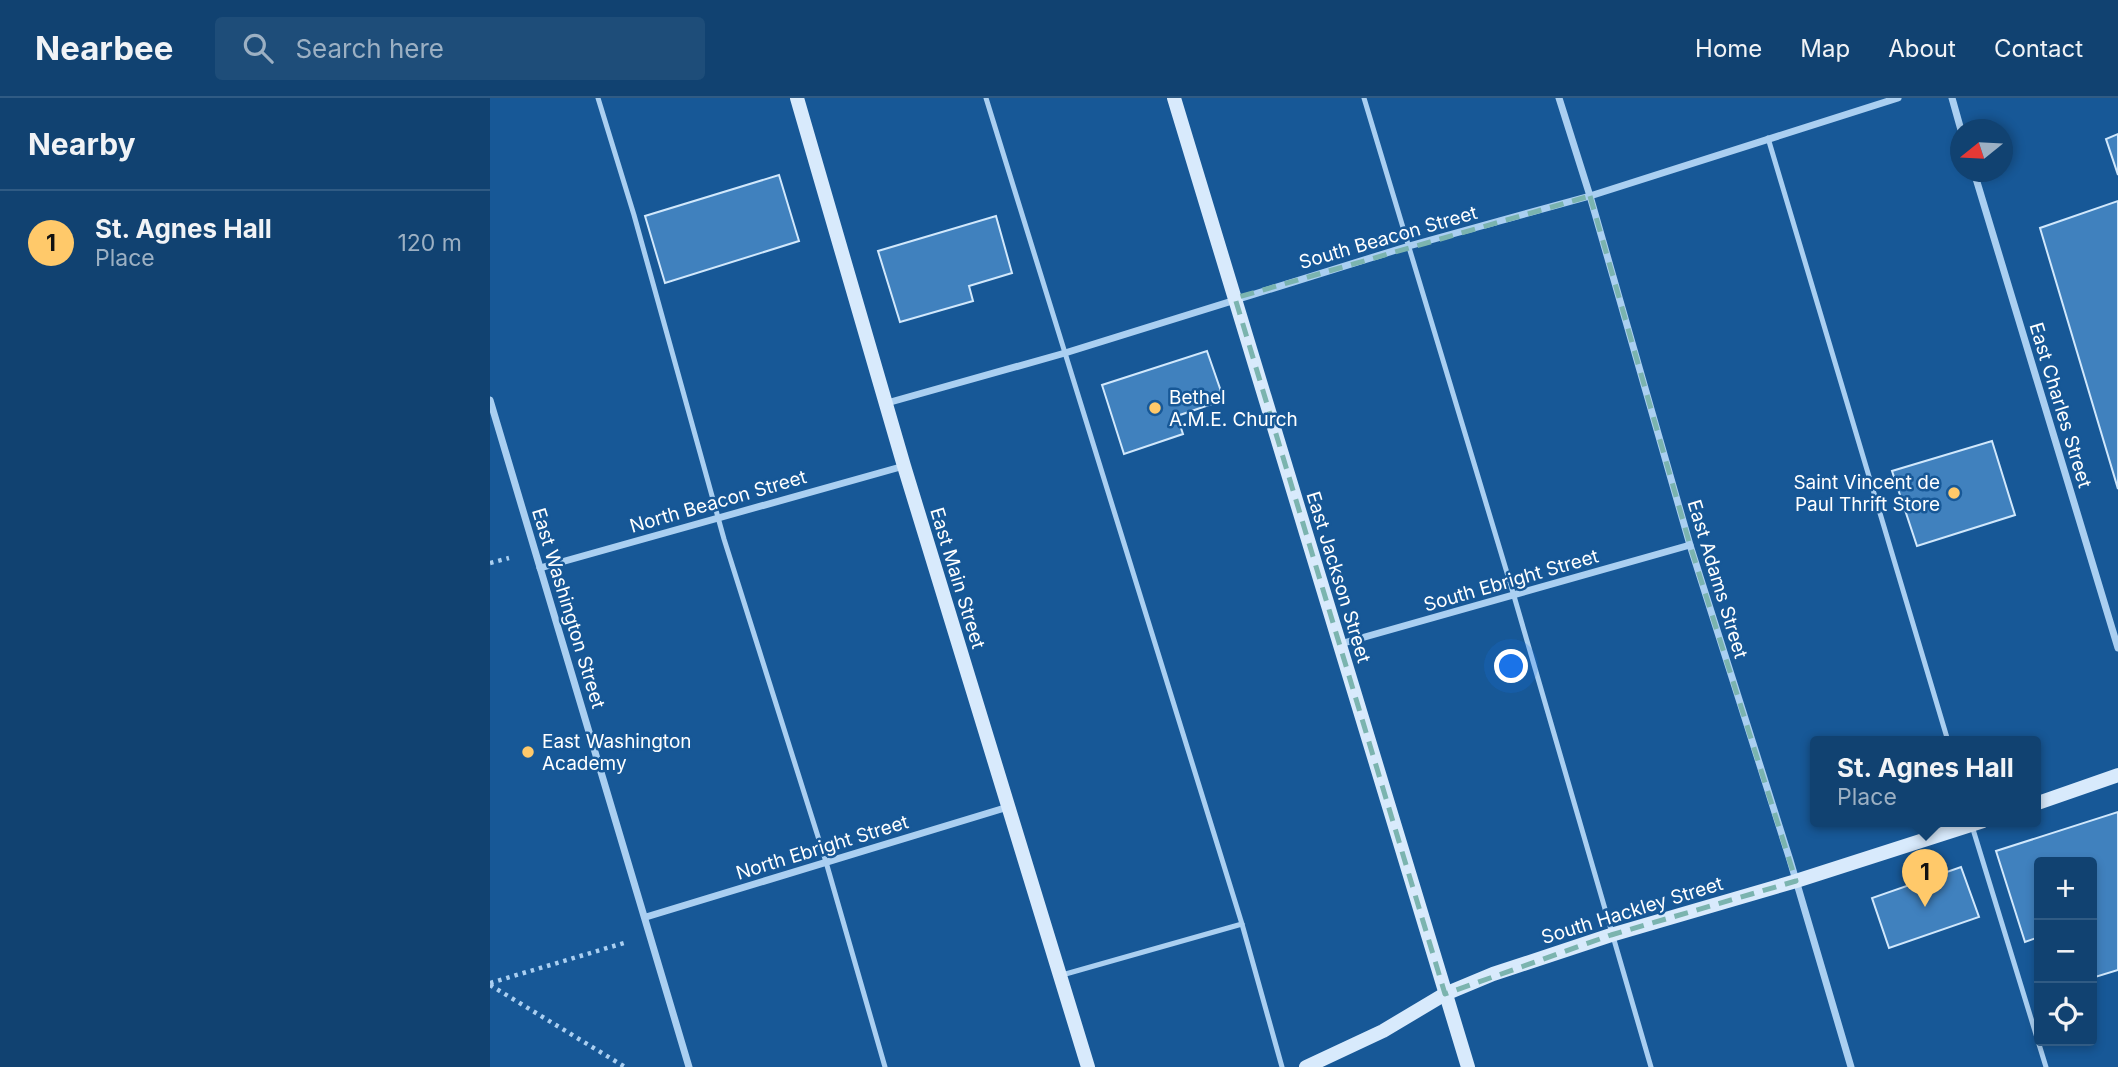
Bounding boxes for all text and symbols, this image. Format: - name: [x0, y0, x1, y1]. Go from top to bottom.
- search box: [215, 17, 705, 80]
- text: Nearbee: [35, 28, 173, 68]
- icon: search: [239, 29, 277, 67]
- text: Search here: [295, 33, 444, 64]
- text: Home: [1695, 34, 1762, 63]
- text: Map: [1800, 34, 1850, 63]
- text: About: [1888, 34, 1956, 63]
- text: Contact: [1994, 34, 2083, 63]
- north arrow: [1950, 119, 2013, 182]
- text: Nearby: [28, 126, 136, 162]
- street label: South Beacon Street: [1296, 201, 1480, 274]
- text: St. Agnes Hall: [95, 213, 272, 244]
- text: 1: [46, 229, 56, 257]
- text: 120 m: [397, 229, 462, 257]
- text: Place: [95, 244, 155, 272]
- street label: East Charles Street: [2024, 320, 2097, 491]
- place label: Bethel A.M.E. Church: [1169, 386, 1298, 431]
- marker: Bethel A.M.E. Church: [1147, 400, 1163, 416]
- street label: North Beacon Street: [627, 465, 809, 538]
- place label: Saint Vincent de Paul Thrift Store: [1793, 471, 1940, 516]
- marker: Saint Vincent de Paul Thrift Store: [1946, 485, 1962, 501]
- street label: East Jackson Street: [1301, 489, 1376, 666]
- street label: East Adams Street: [1682, 497, 1753, 661]
- street label: East Washington Street: [527, 505, 610, 711]
- street label: East Main Street: [925, 505, 990, 651]
- street label: South Ebright Street: [1421, 545, 1601, 616]
- your location: [1494, 649, 1528, 683]
- place label: East Washington Academy: [542, 730, 692, 775]
- popup: [1810, 736, 2041, 827]
- marker: East Washington Academy: [520, 744, 536, 760]
- text: St. Agnes Hall: [1837, 752, 2014, 783]
- text: Place: [1837, 783, 1897, 811]
- street label: North Ebright Street: [733, 810, 911, 885]
- pin: 1: [1902, 849, 1948, 907]
- map controls: [2034, 857, 2097, 1046]
- button: +: [2034, 857, 2097, 920]
- street label: South Hackley Street: [1539, 872, 1726, 949]
- button: −: [2034, 920, 2097, 983]
- button: locate: [2034, 983, 2097, 1046]

